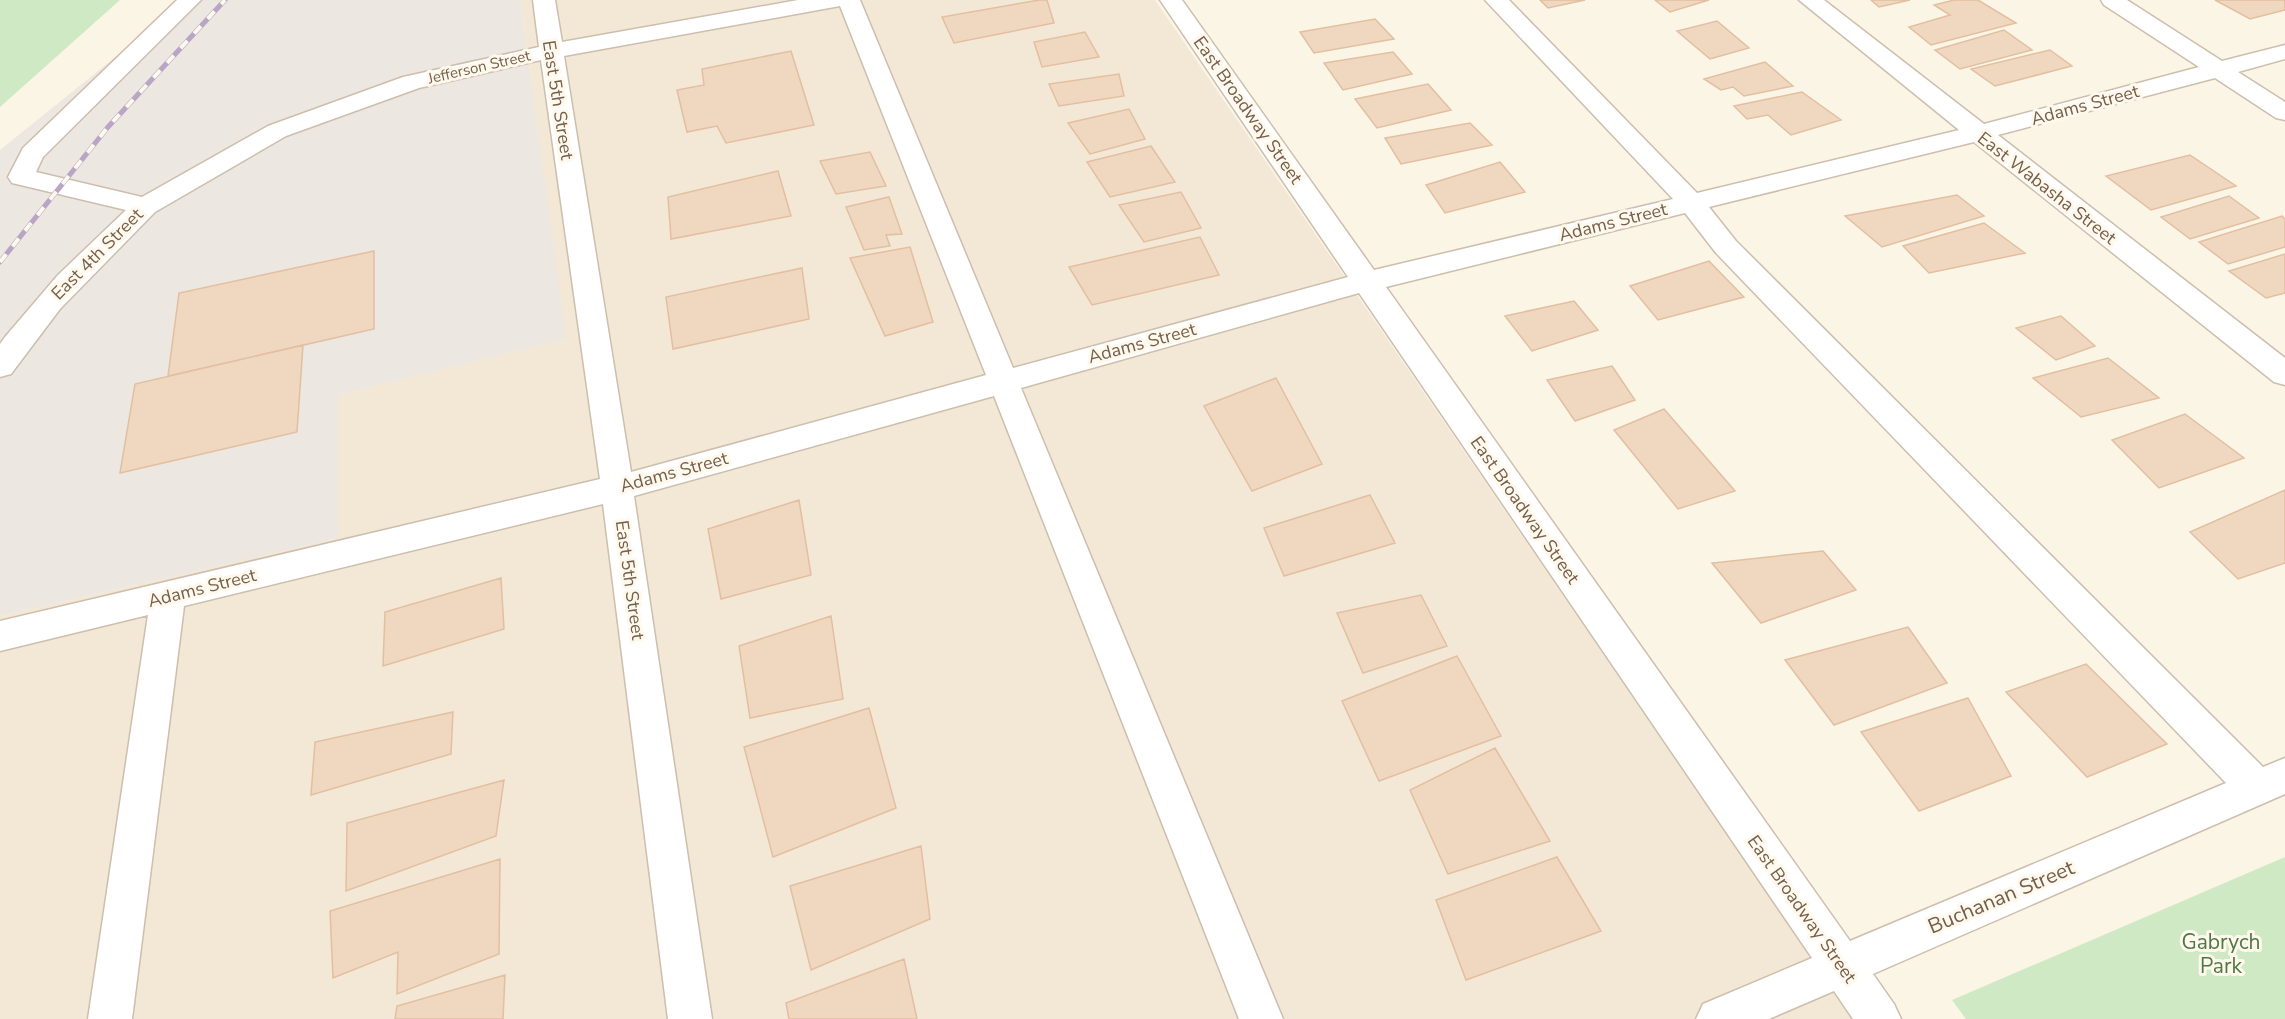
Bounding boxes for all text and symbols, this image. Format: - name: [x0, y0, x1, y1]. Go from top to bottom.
- street label: East Broadway Street: [1188, 31, 1309, 189]
- street label: East 5th Street: [537, 39, 579, 162]
- street label: Jefferson Street: [425, 45, 533, 89]
- street label: Adams Street: [2028, 79, 2142, 131]
- street label: East Wabasha Street: [1973, 126, 2122, 250]
- street label: Adams Street: [1556, 197, 1670, 247]
- street label: East 4th Street: [46, 202, 149, 305]
- street label: Adams Street: [1085, 317, 1199, 369]
- street label: East Broadway Street: [1465, 431, 1586, 589]
- street label: Adams Street: [617, 446, 731, 498]
- street label: East 5th Street: [610, 519, 650, 642]
- street label: Adams Street: [145, 563, 259, 613]
- street label: East Broadway Street: [1742, 830, 1863, 988]
- street label: Buchanan Street: [1924, 853, 2079, 940]
- park label: Gabrych Park: [2181, 928, 2261, 980]

